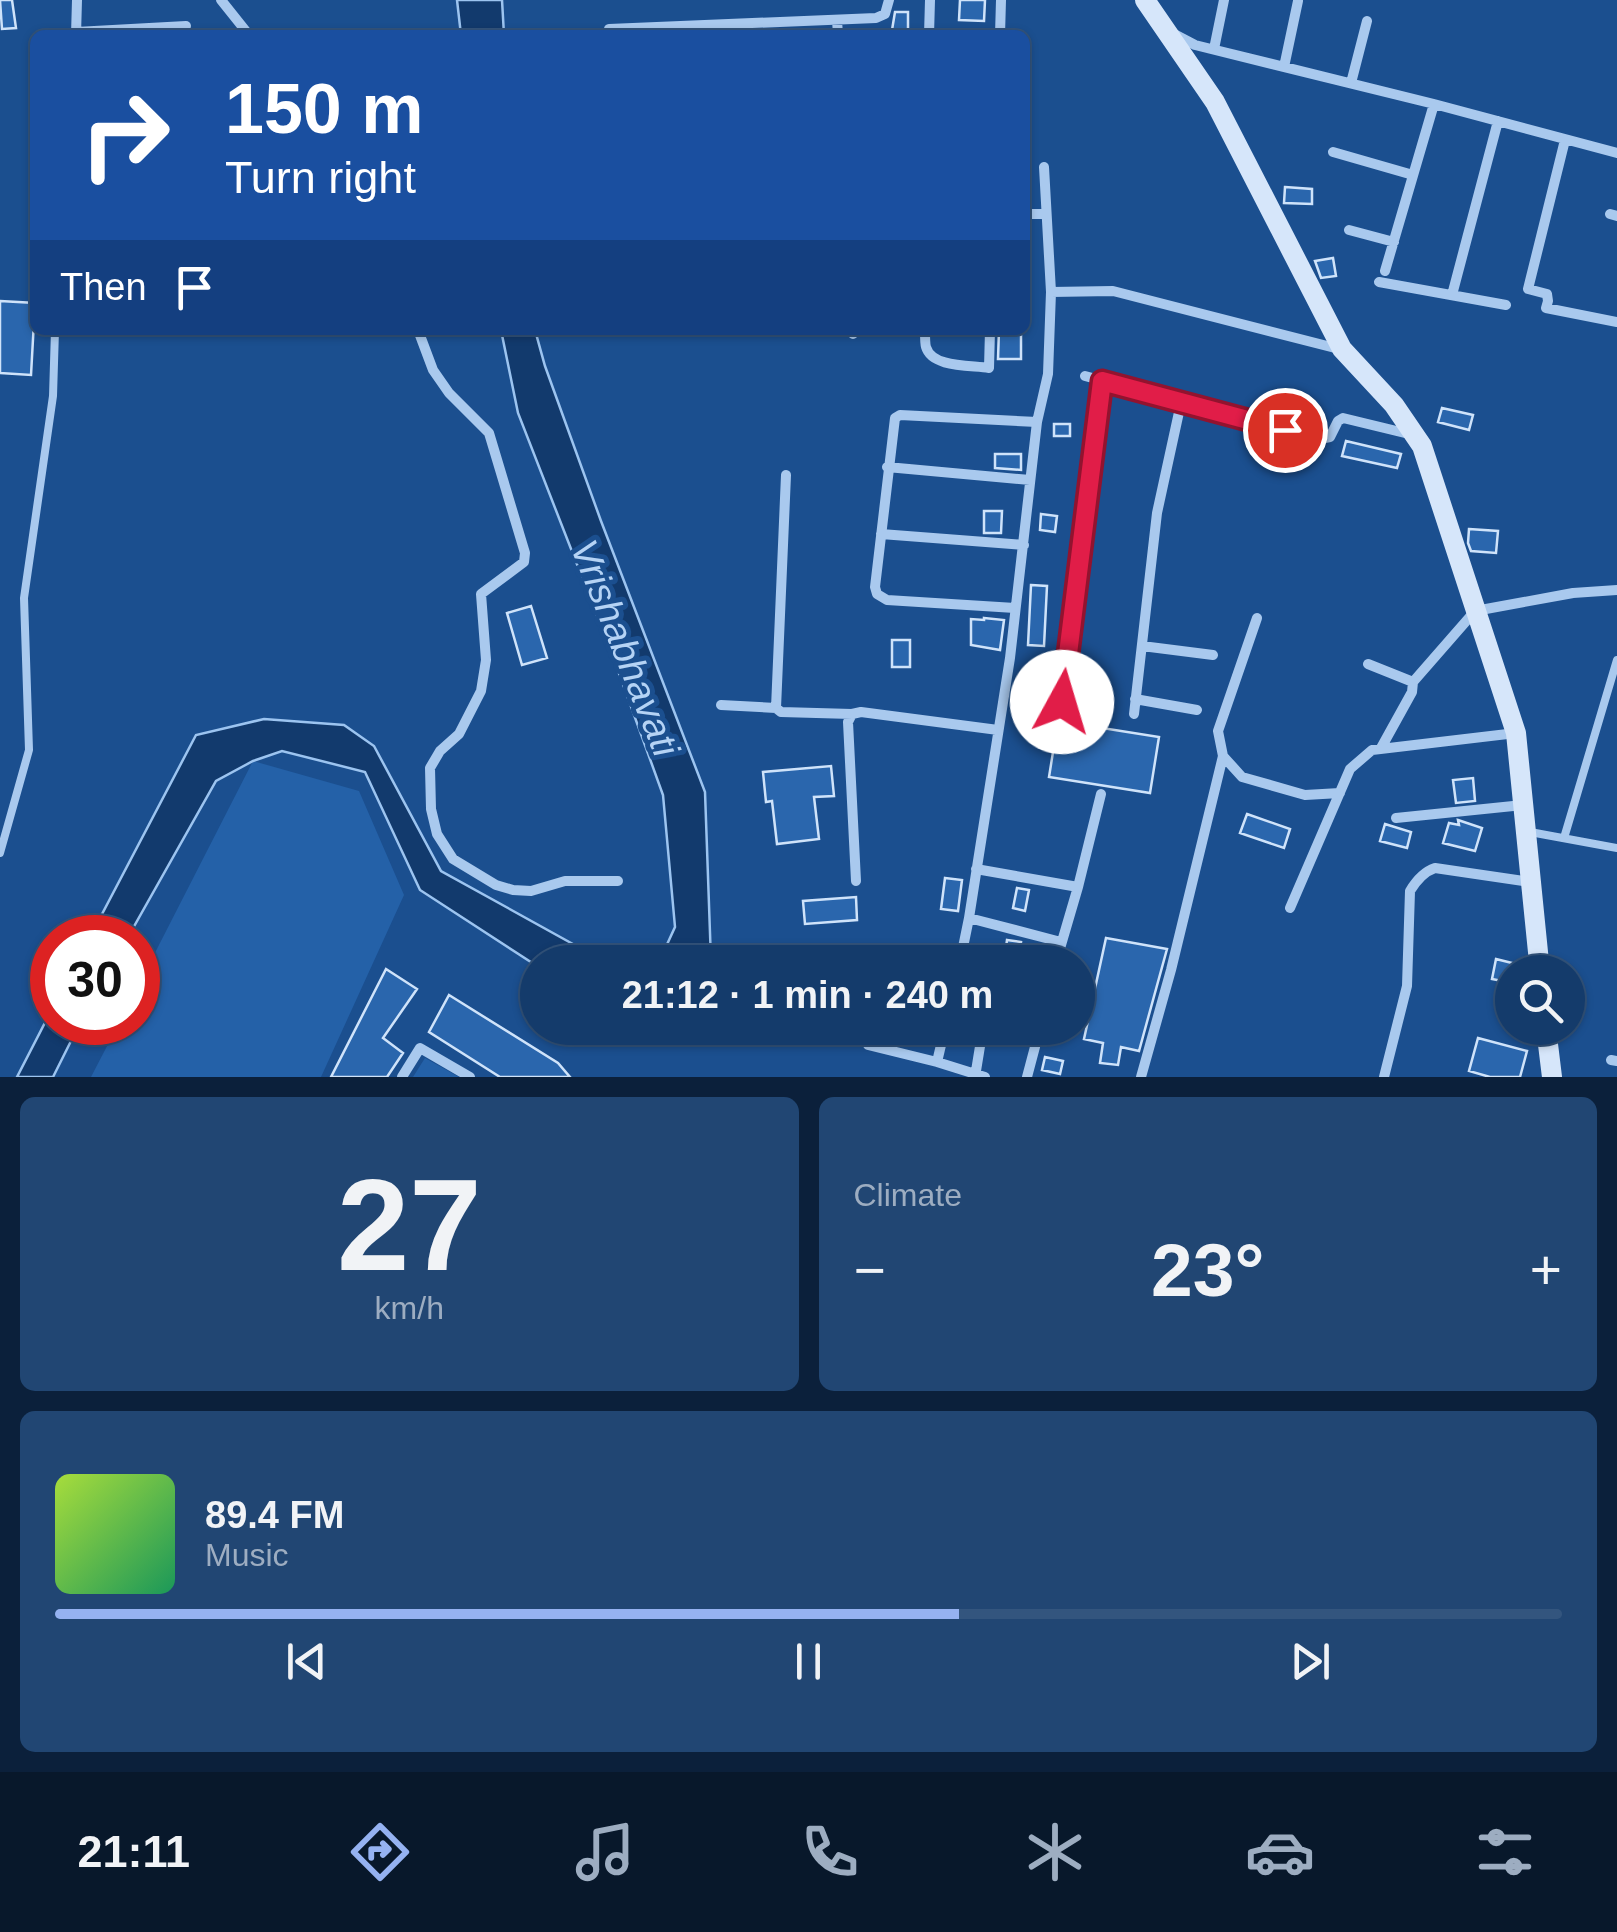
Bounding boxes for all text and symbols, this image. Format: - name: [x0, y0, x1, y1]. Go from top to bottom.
- icon: right: [60, 70, 190, 200]
- text: 150 m: [225, 70, 423, 148]
- text: Turn right: [225, 152, 416, 203]
- icon: arrive: [167, 260, 222, 315]
- text: Then: [60, 266, 147, 308]
- pin: [1243, 388, 1328, 473]
- icon: arrive: [1258, 403, 1313, 458]
- water label: Vrishabhavati: [563, 534, 688, 764]
- position arrow: [1010, 650, 1114, 754]
- speed limit sign: 30: [30, 915, 160, 1045]
- map controls: [1495, 955, 1585, 1045]
- button: search: [1495, 955, 1585, 1045]
- text: 21:12 · 1 min · 240 m: [622, 974, 993, 1016]
- text: 27: [337, 1152, 482, 1298]
- text: Climate: [854, 1177, 962, 1213]
- text: 23°: [1151, 1228, 1264, 1312]
- text: −: [854, 1239, 886, 1301]
- text: +: [1530, 1239, 1562, 1301]
- text: km/h: [375, 1290, 444, 1326]
- text: 89.4 FM: [205, 1494, 344, 1536]
- text: Music: [205, 1537, 289, 1573]
- icon: previous: [279, 1634, 334, 1689]
- icon: pause: [781, 1634, 836, 1689]
- icon: next: [1283, 1634, 1338, 1689]
- icon: directions: [345, 1817, 415, 1887]
- icon: music: [570, 1817, 640, 1887]
- icon: phone: [795, 1817, 865, 1887]
- icon: climate: [1020, 1817, 1090, 1887]
- icon: car: [1245, 1817, 1315, 1887]
- icon: filters: [1470, 1817, 1540, 1887]
- text: 21:11: [77, 1826, 190, 1877]

